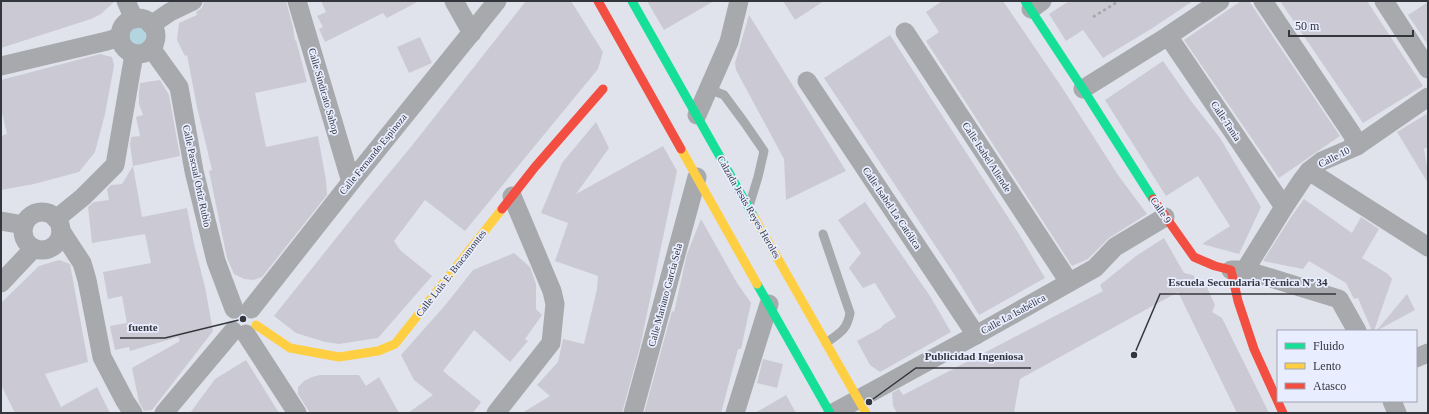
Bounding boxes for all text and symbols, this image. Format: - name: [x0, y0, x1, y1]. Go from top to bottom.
- scale bar: [1289, 12, 1413, 38]
- text: 50 m: [1295, 19, 1320, 33]
- street label: Calle Sindicato Sahop: [306, 47, 342, 135]
- street label: Calle Tania: [1209, 99, 1244, 143]
- street label: Calle Fernando Espinoza: [337, 111, 409, 197]
- street label: Calle Isabel Allende: [960, 120, 1014, 194]
- street label: Calle Pascual Ortiz Rubio: [181, 124, 213, 228]
- street label: Calle 10: [1317, 144, 1351, 170]
- street label: Calzada Jesús Reyes Heroles: [715, 154, 783, 260]
- street label: Calle Isabel La Católica: [860, 165, 924, 251]
- street label: Calle 9: [1148, 195, 1174, 225]
- street label: Calle Luis E. Bracamontes: [414, 227, 488, 319]
- street label: Calle Mariano García Sela: [646, 242, 684, 348]
- callout: Escuela Secundaria Técnica Nº 34: [1160, 271, 1336, 294]
- text: Escuela Secundaria Técnica Nº 34: [1168, 276, 1328, 288]
- street label: Calle La Isabélica: [979, 291, 1048, 336]
- callout: fuente: [120, 315, 165, 338]
- text: fuente: [128, 321, 158, 333]
- legend: [1277, 330, 1417, 402]
- text: Fluido: [1313, 339, 1344, 353]
- callout: Publicidad Ingeniosa: [916, 345, 1031, 368]
- text: Publicidad Ingeniosa: [925, 350, 1024, 362]
- text: Lento: [1313, 359, 1341, 373]
- text: Atasco: [1313, 379, 1346, 393]

